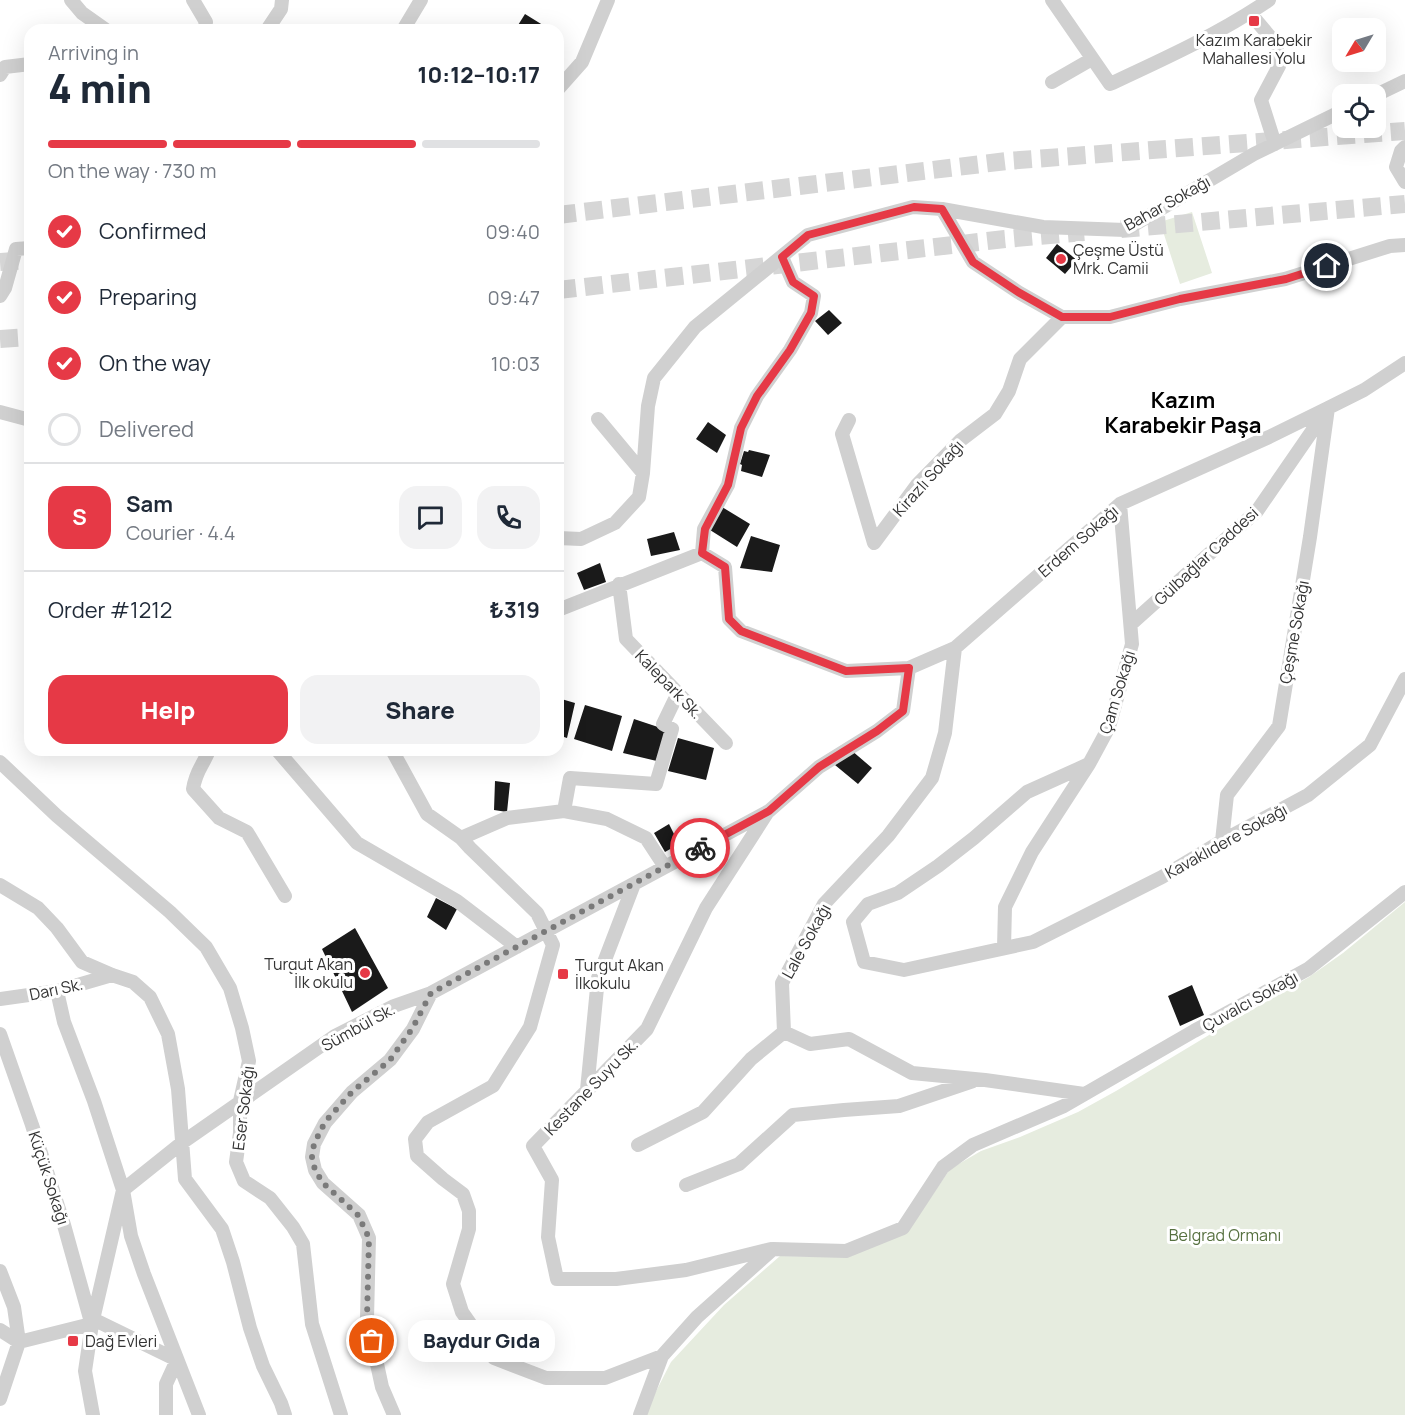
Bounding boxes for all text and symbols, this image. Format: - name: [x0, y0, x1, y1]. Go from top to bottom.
- marker: Kazım Karabekir Mahallesi Yolu: [1247, 14, 1261, 28]
- north arrow: [1332, 18, 1386, 72]
- map controls: [1332, 18, 1386, 138]
- place label: Kazım Karabekir Mahallesi Yolu: [1196, 29, 1312, 69]
- text: Arriving in: [48, 39, 139, 66]
- text: 10:12–10:17: [418, 60, 540, 90]
- text: 4 min: [48, 61, 152, 115]
- button: locate: [1332, 84, 1386, 138]
- text: On the way · 730 m: [48, 157, 217, 184]
- street label: Bahar Sokağı: [1120, 170, 1214, 236]
- icon: check: [48, 215, 81, 248]
- text: Confirmed: [99, 216, 207, 246]
- text: 09:40: [485, 218, 540, 245]
- place label: Çeşme Üstü Mrk. Camii: [1073, 239, 1164, 279]
- pin: [1301, 240, 1352, 291]
- icon: home: [1310, 249, 1343, 282]
- marker: Çeşme Üstü Mrk. Camii: [1054, 252, 1068, 266]
- icon: check: [48, 281, 81, 314]
- text: Preparing: [99, 282, 197, 312]
- text: 09:47: [488, 284, 540, 311]
- icon: check: [48, 347, 81, 380]
- text: On the way: [99, 348, 211, 378]
- text: 10:03: [491, 350, 540, 377]
- district label: Kazım Karabekir Paşa: [1104, 385, 1262, 440]
- text: Delivered: [99, 414, 194, 444]
- street label: Kirazlı Sokağı: [888, 435, 968, 521]
- button: chat: [399, 486, 462, 549]
- button: phone: [477, 486, 540, 549]
- text: Sam: [126, 489, 173, 519]
- street label: Erdem Sokağı: [1033, 500, 1123, 582]
- text: S: [72, 502, 87, 532]
- street label: Gülbağlar Caddesi: [1149, 502, 1263, 610]
- text: Courier · 4.4: [126, 519, 236, 546]
- street label: Çeşme Sokağı: [1274, 579, 1314, 685]
- text: Order #1212: [48, 595, 172, 625]
- text: ₺319: [489, 595, 540, 625]
- street label: Kalepark Sk.: [630, 645, 708, 723]
- street label: Çam Sokağı: [1094, 647, 1140, 737]
- button: Help: [48, 675, 288, 744]
- button: Share: [300, 675, 540, 744]
- street label: Kavaklıdere Sokağı: [1161, 798, 1291, 884]
- courier: [670, 818, 730, 878]
- icon: bike: [684, 832, 717, 865]
- street label: Lale Sokağı: [776, 900, 836, 982]
- place label: Turgut Akan İlk okulu: [264, 953, 353, 993]
- place label: Turgut Akan İlkokulu: [575, 954, 664, 994]
- marker: Turgut Akan İlk okulu: [358, 966, 372, 980]
- street label: Çuvalcı Sokağı: [1198, 966, 1302, 1036]
- marker: Turgut Akan İlkokulu: [556, 967, 570, 981]
- street label: Darı Sk.: [27, 973, 85, 1005]
- street label: Sümbül Sk.: [317, 998, 399, 1056]
- street label: Kestane Suyu Sk.: [539, 1034, 643, 1140]
- street label: Eser Sokağı: [227, 1064, 259, 1152]
- street label: Küçük Sokağı: [24, 1128, 74, 1228]
- park label: Belgrad Ormanı: [1169, 1224, 1281, 1246]
- pin: [346, 1315, 397, 1366]
- callout: Baydur Gıda: [408, 1320, 555, 1362]
- icon: bag: [355, 1324, 388, 1357]
- text: Baydur Gıda: [423, 1327, 540, 1354]
- place label: Dağ Evleri: [85, 1330, 157, 1352]
- marker: Dağ Evleri: [66, 1334, 80, 1348]

